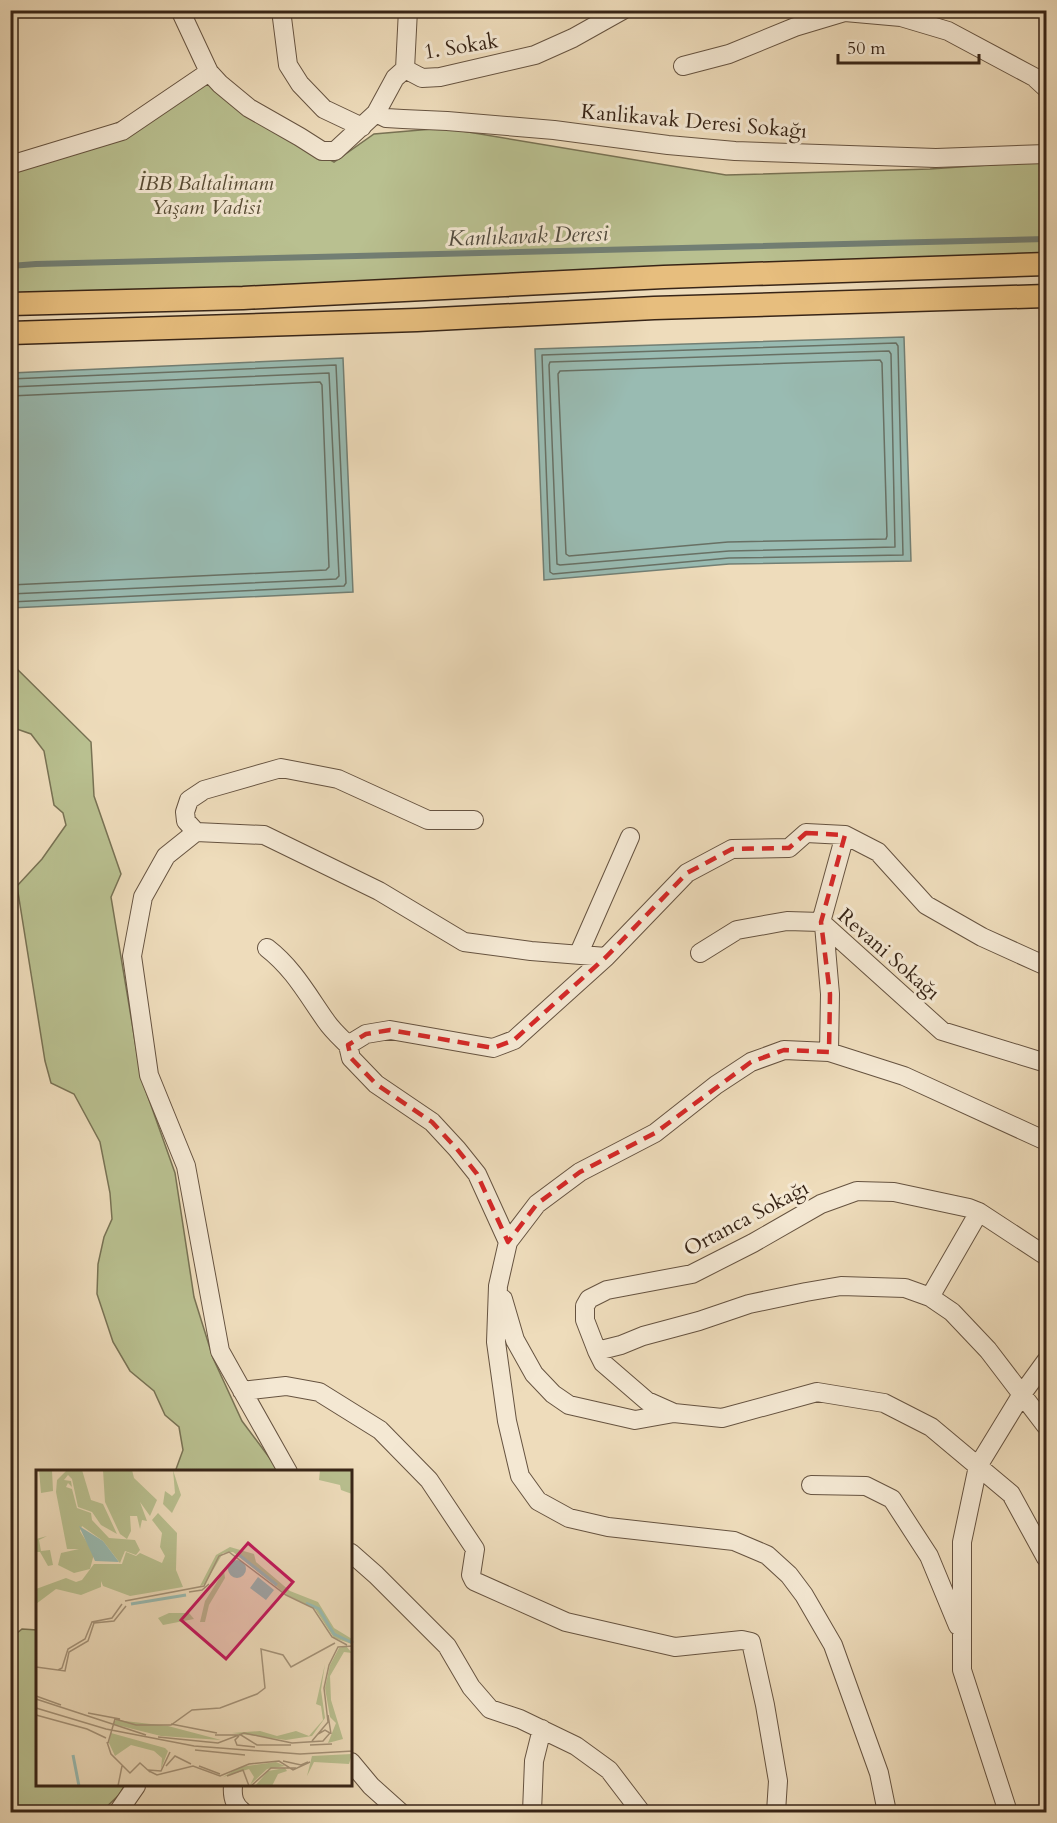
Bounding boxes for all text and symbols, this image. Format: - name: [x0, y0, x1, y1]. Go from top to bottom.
- street label: 1. Sokak: [422, 26, 501, 67]
- scale bar: [838, 27, 979, 65]
- text: 50 m: [847, 36, 886, 61]
- street label: Kanlikavak Deresi Sokağı: [580, 97, 808, 146]
- park label: İBB Baltalimanı Yaşam Vadisi: [138, 169, 274, 222]
- water label: Kanlıkavak Deresi: [447, 218, 610, 254]
- street label: Revani Sokağı: [831, 902, 946, 1007]
- street label: Ortanca Sokağı: [679, 1173, 814, 1264]
- inset map: [36, 1470, 352, 1787]

